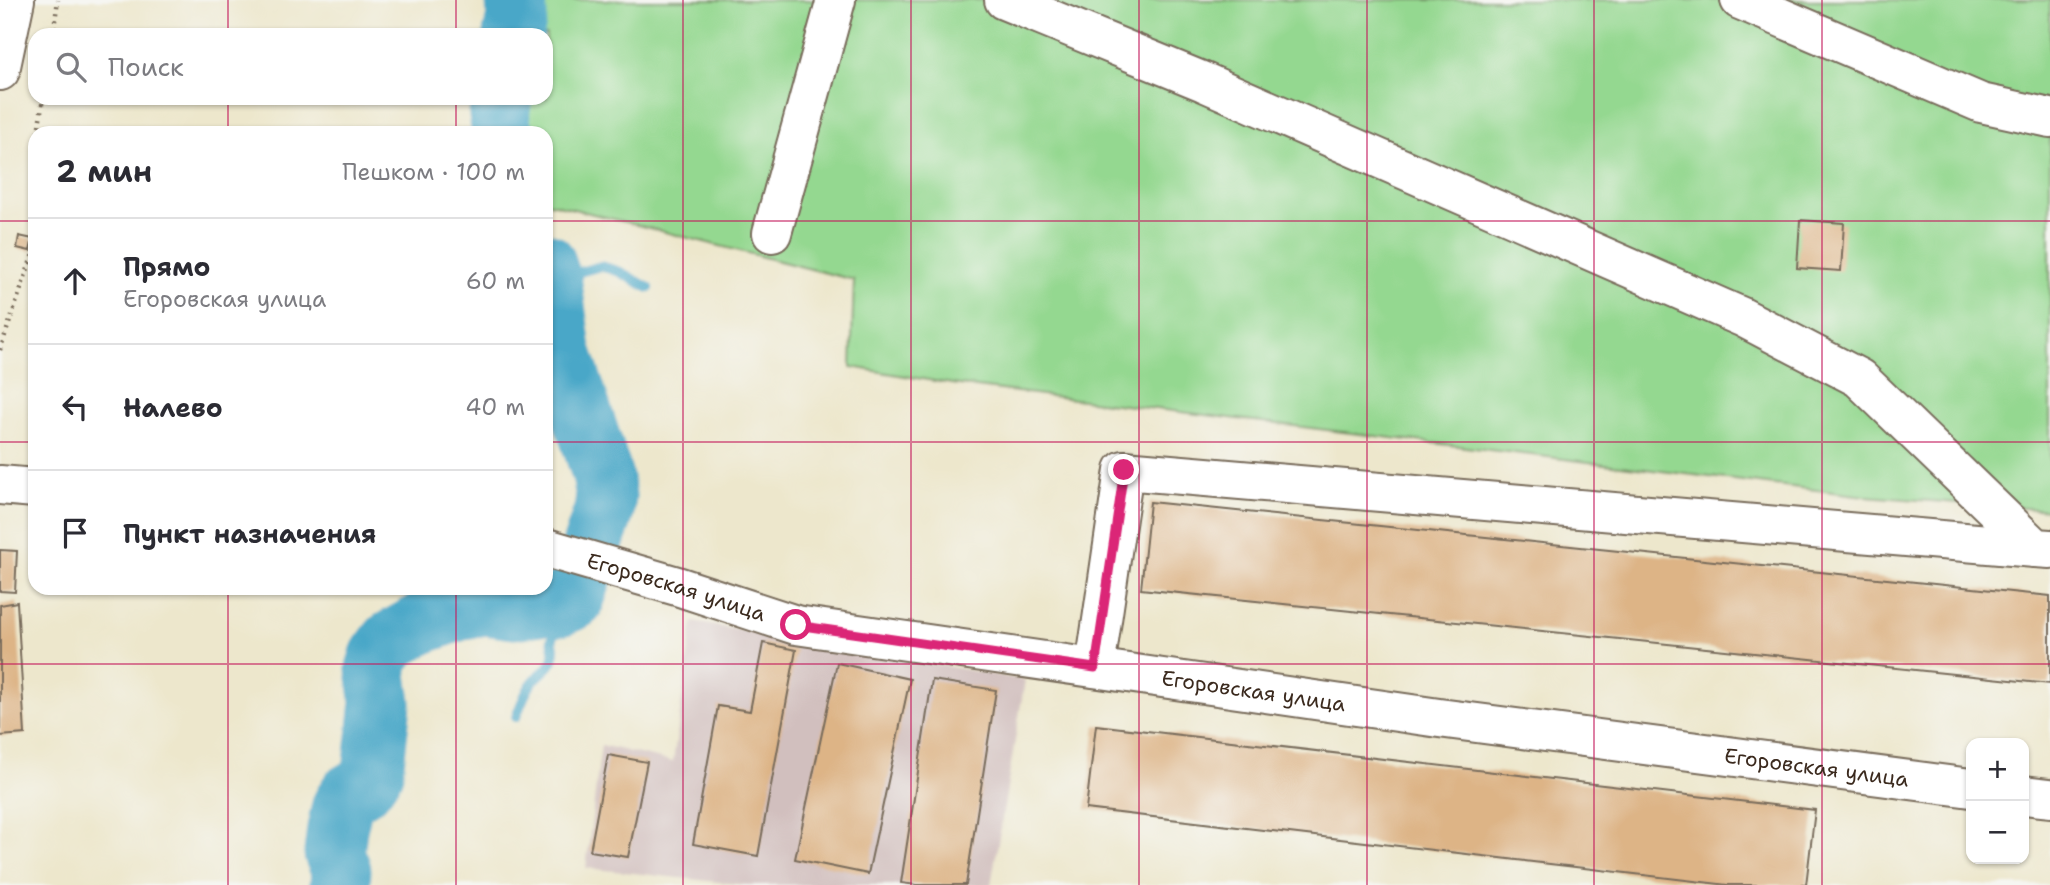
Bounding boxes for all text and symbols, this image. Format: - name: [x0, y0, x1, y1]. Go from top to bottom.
- search box: [28, 28, 553, 105]
- icon: search: [52, 48, 90, 86]
- text: Поиск: [108, 49, 184, 84]
- text: 2 мин: [56, 151, 152, 192]
- text: Пешком · 100 m: [342, 157, 525, 187]
- text: Прямо: [123, 249, 211, 284]
- icon: ahead: [56, 262, 94, 300]
- text: 60 m: [466, 266, 525, 296]
- text: Егоровская улица: [123, 284, 326, 314]
- icon: left: [56, 388, 94, 426]
- text: Налево: [123, 390, 223, 425]
- text: 40 m: [465, 392, 525, 422]
- route end: [1108, 454, 1139, 485]
- icon: arrive: [56, 514, 94, 552]
- text: Пункт назначения: [123, 516, 376, 551]
- street label: Егоровская улица: [584, 547, 769, 628]
- route start: [780, 609, 811, 640]
- street label: Егоровская улица: [1160, 664, 1348, 718]
- map controls: [1966, 738, 2029, 864]
- button: +: [1966, 738, 2029, 801]
- street label: Егоровская улица: [1723, 742, 1910, 794]
- button: −: [1966, 801, 2029, 864]

